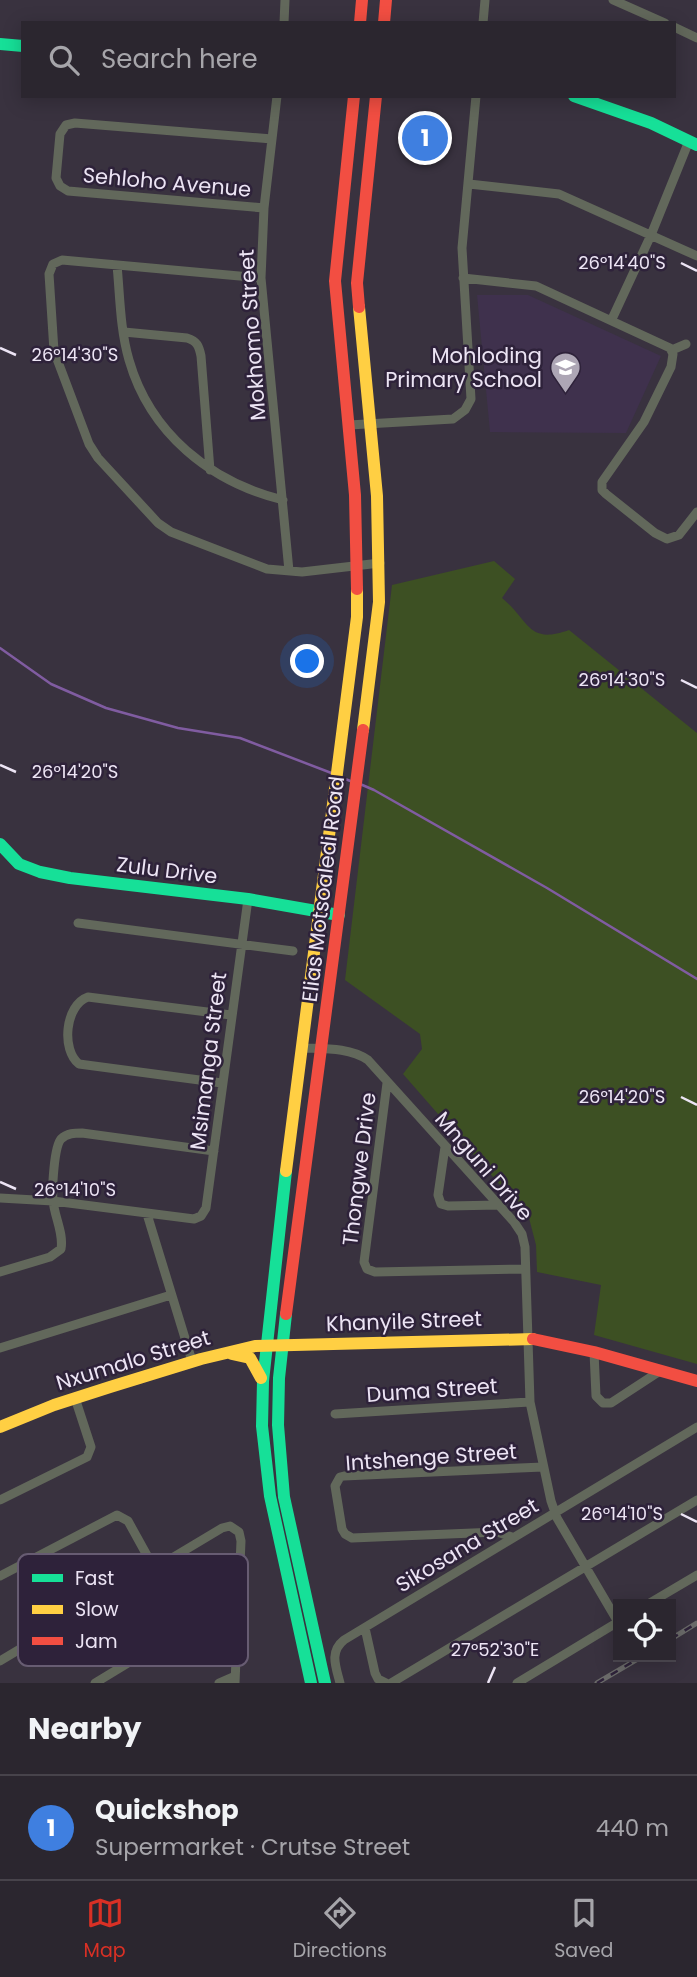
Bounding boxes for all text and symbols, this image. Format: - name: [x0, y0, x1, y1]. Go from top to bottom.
- search box: [21, 21, 676, 98]
- icon: search: [45, 41, 83, 79]
- text: Search here: [101, 41, 258, 77]
- pin: 1: [402, 112, 448, 164]
- street label: Sehloho Avenue: [82, 160, 252, 204]
- street label: Mokhomo Street: [232, 249, 272, 421]
- text: 26°14'40"S: [578, 250, 666, 275]
- place label: Mohloding Primary School: [385, 341, 542, 394]
- text: 26°14'30"S: [32, 342, 118, 367]
- school or university icon: Mohloding Primary School: [548, 350, 582, 394]
- your location: [290, 644, 324, 678]
- text: 26°14'30"S: [579, 667, 665, 692]
- text: 26°14'20"S: [32, 759, 118, 784]
- street label: Elias Motsoaledi Road: [295, 774, 351, 1004]
- street label: Zulu Drive: [115, 849, 219, 891]
- street label: Msimanga Street: [183, 970, 233, 1152]
- text: 26°14'20"S: [579, 1084, 665, 1109]
- street label: Thongwe Drive: [335, 1091, 383, 1247]
- street label: Mnguni Drive: [428, 1105, 540, 1227]
- text: 26°14'10"S: [34, 1177, 116, 1202]
- street label: Khanyile Street: [326, 1304, 482, 1338]
- street label: Nxumalo Street: [52, 1323, 214, 1397]
- street label: Duma Street: [366, 1371, 498, 1409]
- street label: Intshenge Street: [344, 1437, 518, 1477]
- street label: Sikosana Street: [390, 1491, 544, 1599]
- text: 26°14'10"S: [581, 1501, 663, 1526]
- legend: [18, 1554, 248, 1666]
- text: Fast: [75, 1565, 114, 1592]
- text: Slow: [75, 1596, 119, 1623]
- map controls: [613, 1599, 676, 1662]
- button: locate: [613, 1599, 676, 1662]
- text: Jam: [75, 1628, 117, 1655]
- text: 27°52'30"E: [451, 1637, 539, 1662]
- text: Nearby: [28, 1707, 142, 1750]
- text: Quickshop: [95, 1792, 239, 1828]
- text: 1: [47, 1812, 55, 1844]
- text: 440 m: [596, 1812, 669, 1844]
- text: Supermarket · Crutse Street: [95, 1831, 410, 1863]
- tab: Map: [84, 1894, 126, 1965]
- tab: Directions: [293, 1894, 387, 1965]
- tab: Saved: [554, 1894, 613, 1965]

